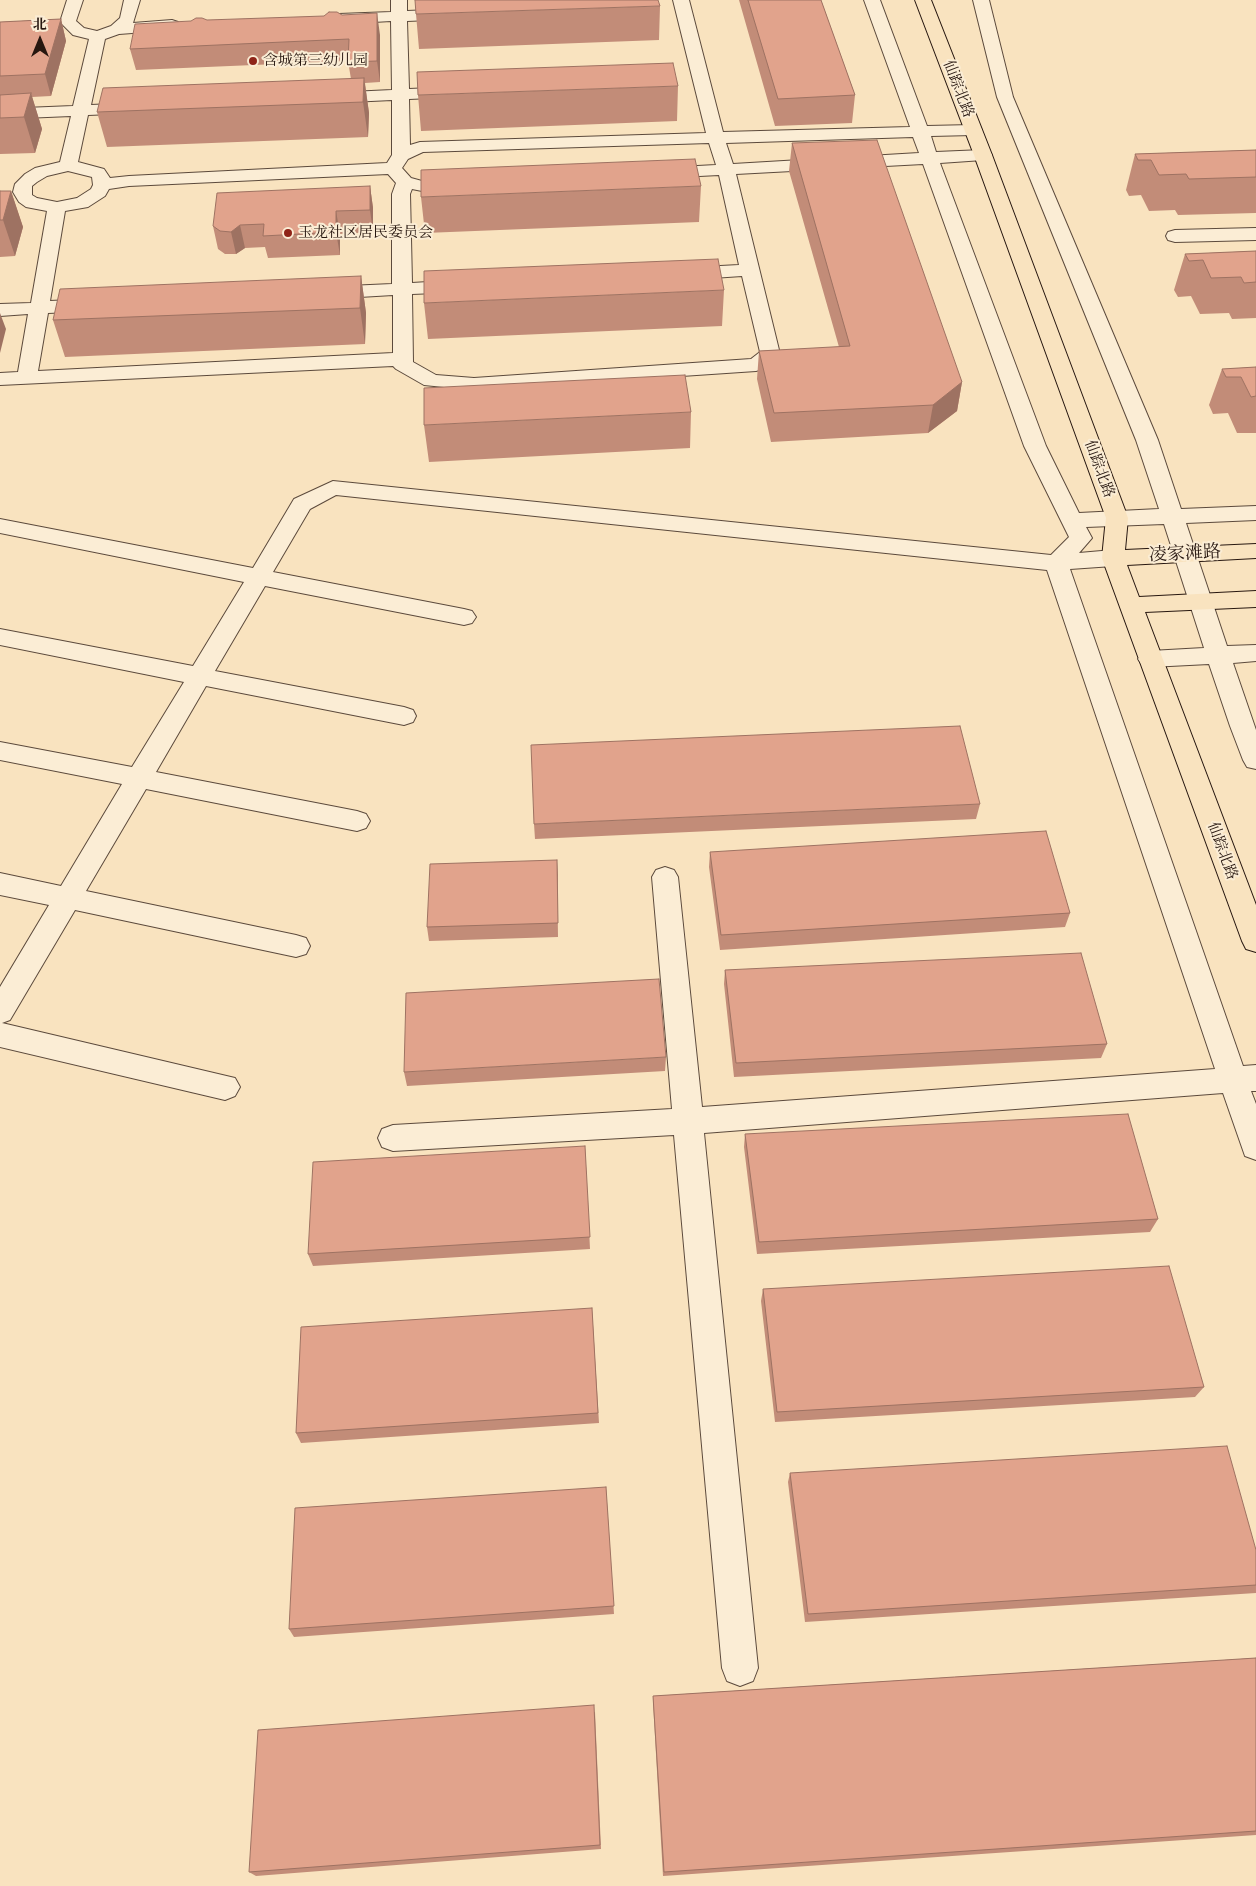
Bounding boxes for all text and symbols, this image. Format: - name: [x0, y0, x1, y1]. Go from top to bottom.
- north arrow: [15, 15, 65, 65]
- text: 北: [33, 18, 47, 32]
- place label: 含城第三幼儿园: [263, 52, 368, 70]
- marker: 含城第三幼儿园: [247, 55, 259, 67]
- street label: 仙踪北路: [939, 58, 977, 120]
- place label: 玉龙社区居民委员会: [298, 224, 433, 242]
- marker: 玉龙社区居民委员会: [282, 227, 294, 239]
- street label: 仙踪北路: [1080, 438, 1118, 500]
- street label: 凌家滩路: [1148, 541, 1222, 567]
- street label: 仙踪北路: [1203, 820, 1241, 882]

